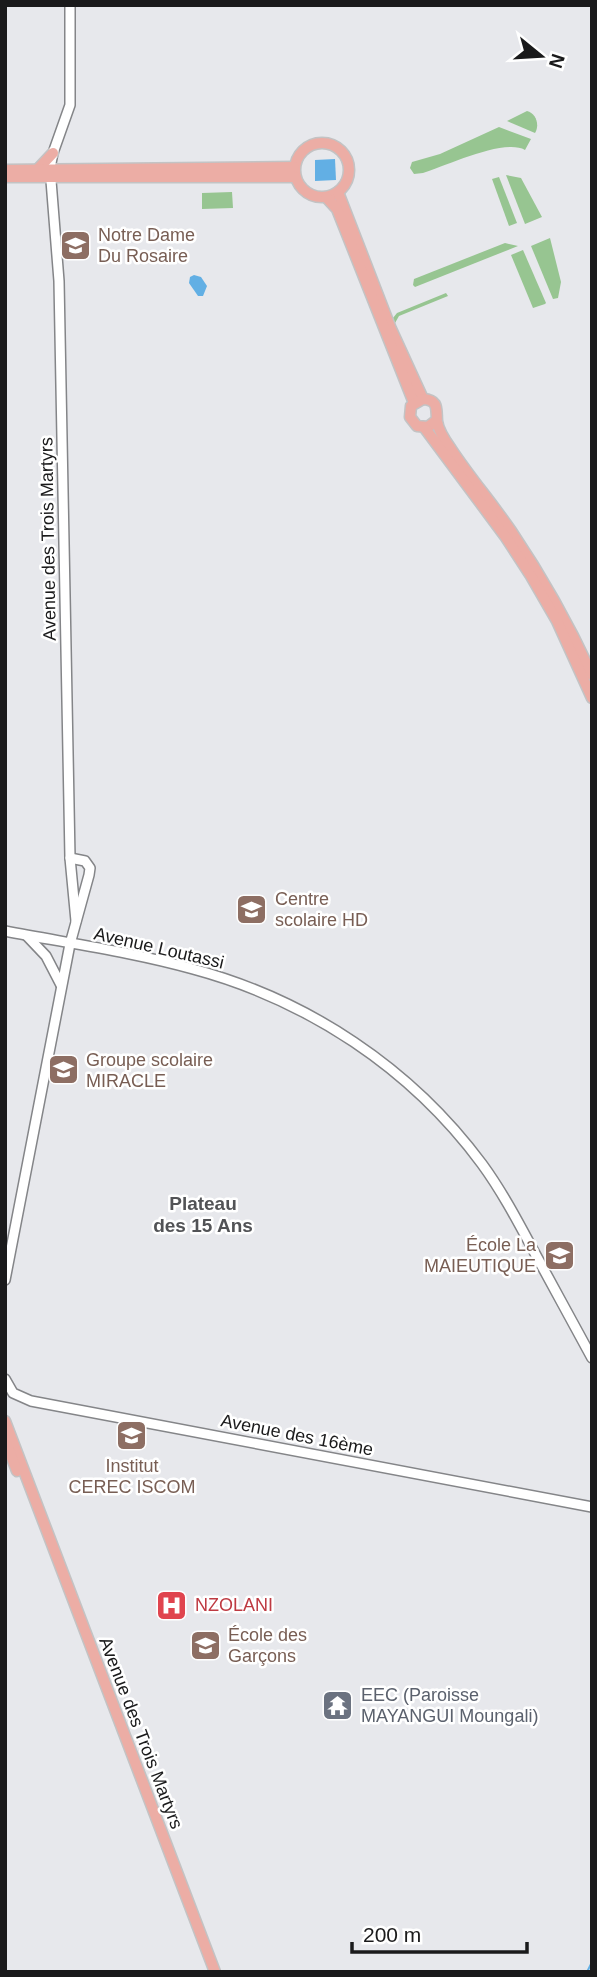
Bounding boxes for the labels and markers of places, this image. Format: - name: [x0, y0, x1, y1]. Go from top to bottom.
- place label: Notre Dame Du Rosaire: [98, 225, 195, 266]
- school or university icon: Notre Dame Du Rosaire: [58, 228, 92, 262]
- place label: Centre scolaire HD: [275, 889, 368, 930]
- school or university icon: Centre scolaire HD: [235, 892, 269, 926]
- place label: Groupe scolaire MIRACLE: [86, 1050, 213, 1091]
- school or university icon: Groupe scolaire MIRACLE: [46, 1053, 80, 1087]
- place label: École La MAIEUTIQUE: [424, 1235, 537, 1276]
- school or university icon: École La MAIEUTIQUE: [542, 1238, 576, 1272]
- school or university icon: Institut CEREC ISCOM: [115, 1418, 149, 1452]
- place label: Institut CEREC ISCOM: [68, 1456, 196, 1497]
- hospital icon: NZOLANI: [155, 1588, 189, 1622]
- place label: NZOLANI: [195, 1595, 273, 1615]
- place label: École des Garçons: [228, 1625, 307, 1666]
- school or university icon: École des Garçons: [188, 1628, 222, 1662]
- place label: EEC (Paroisse MAYANGUI Moungali): [361, 1685, 538, 1726]
- temple icon: EEC (Paroisse MAYANGUI Moungali): [321, 1688, 355, 1722]

